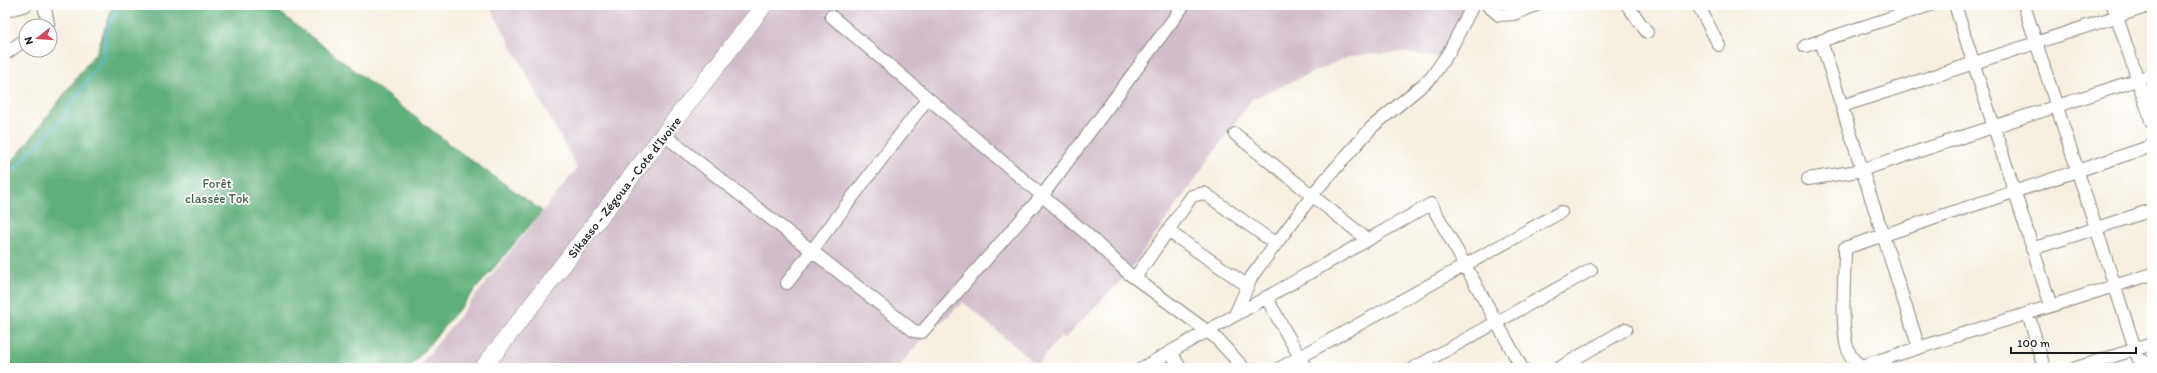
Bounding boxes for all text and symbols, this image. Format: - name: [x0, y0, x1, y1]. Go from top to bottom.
- north arrow: [18, 18, 58, 58]
- text: N: [22, 35, 36, 46]
- street label: Sikasso - Zégoua - Cote d'Ivoire: [565, 114, 684, 261]
- park label: Forêt classée Tok: [185, 176, 249, 206]
- scale bar: [2011, 329, 2136, 355]
- text: 100 m: [2017, 336, 2050, 350]

